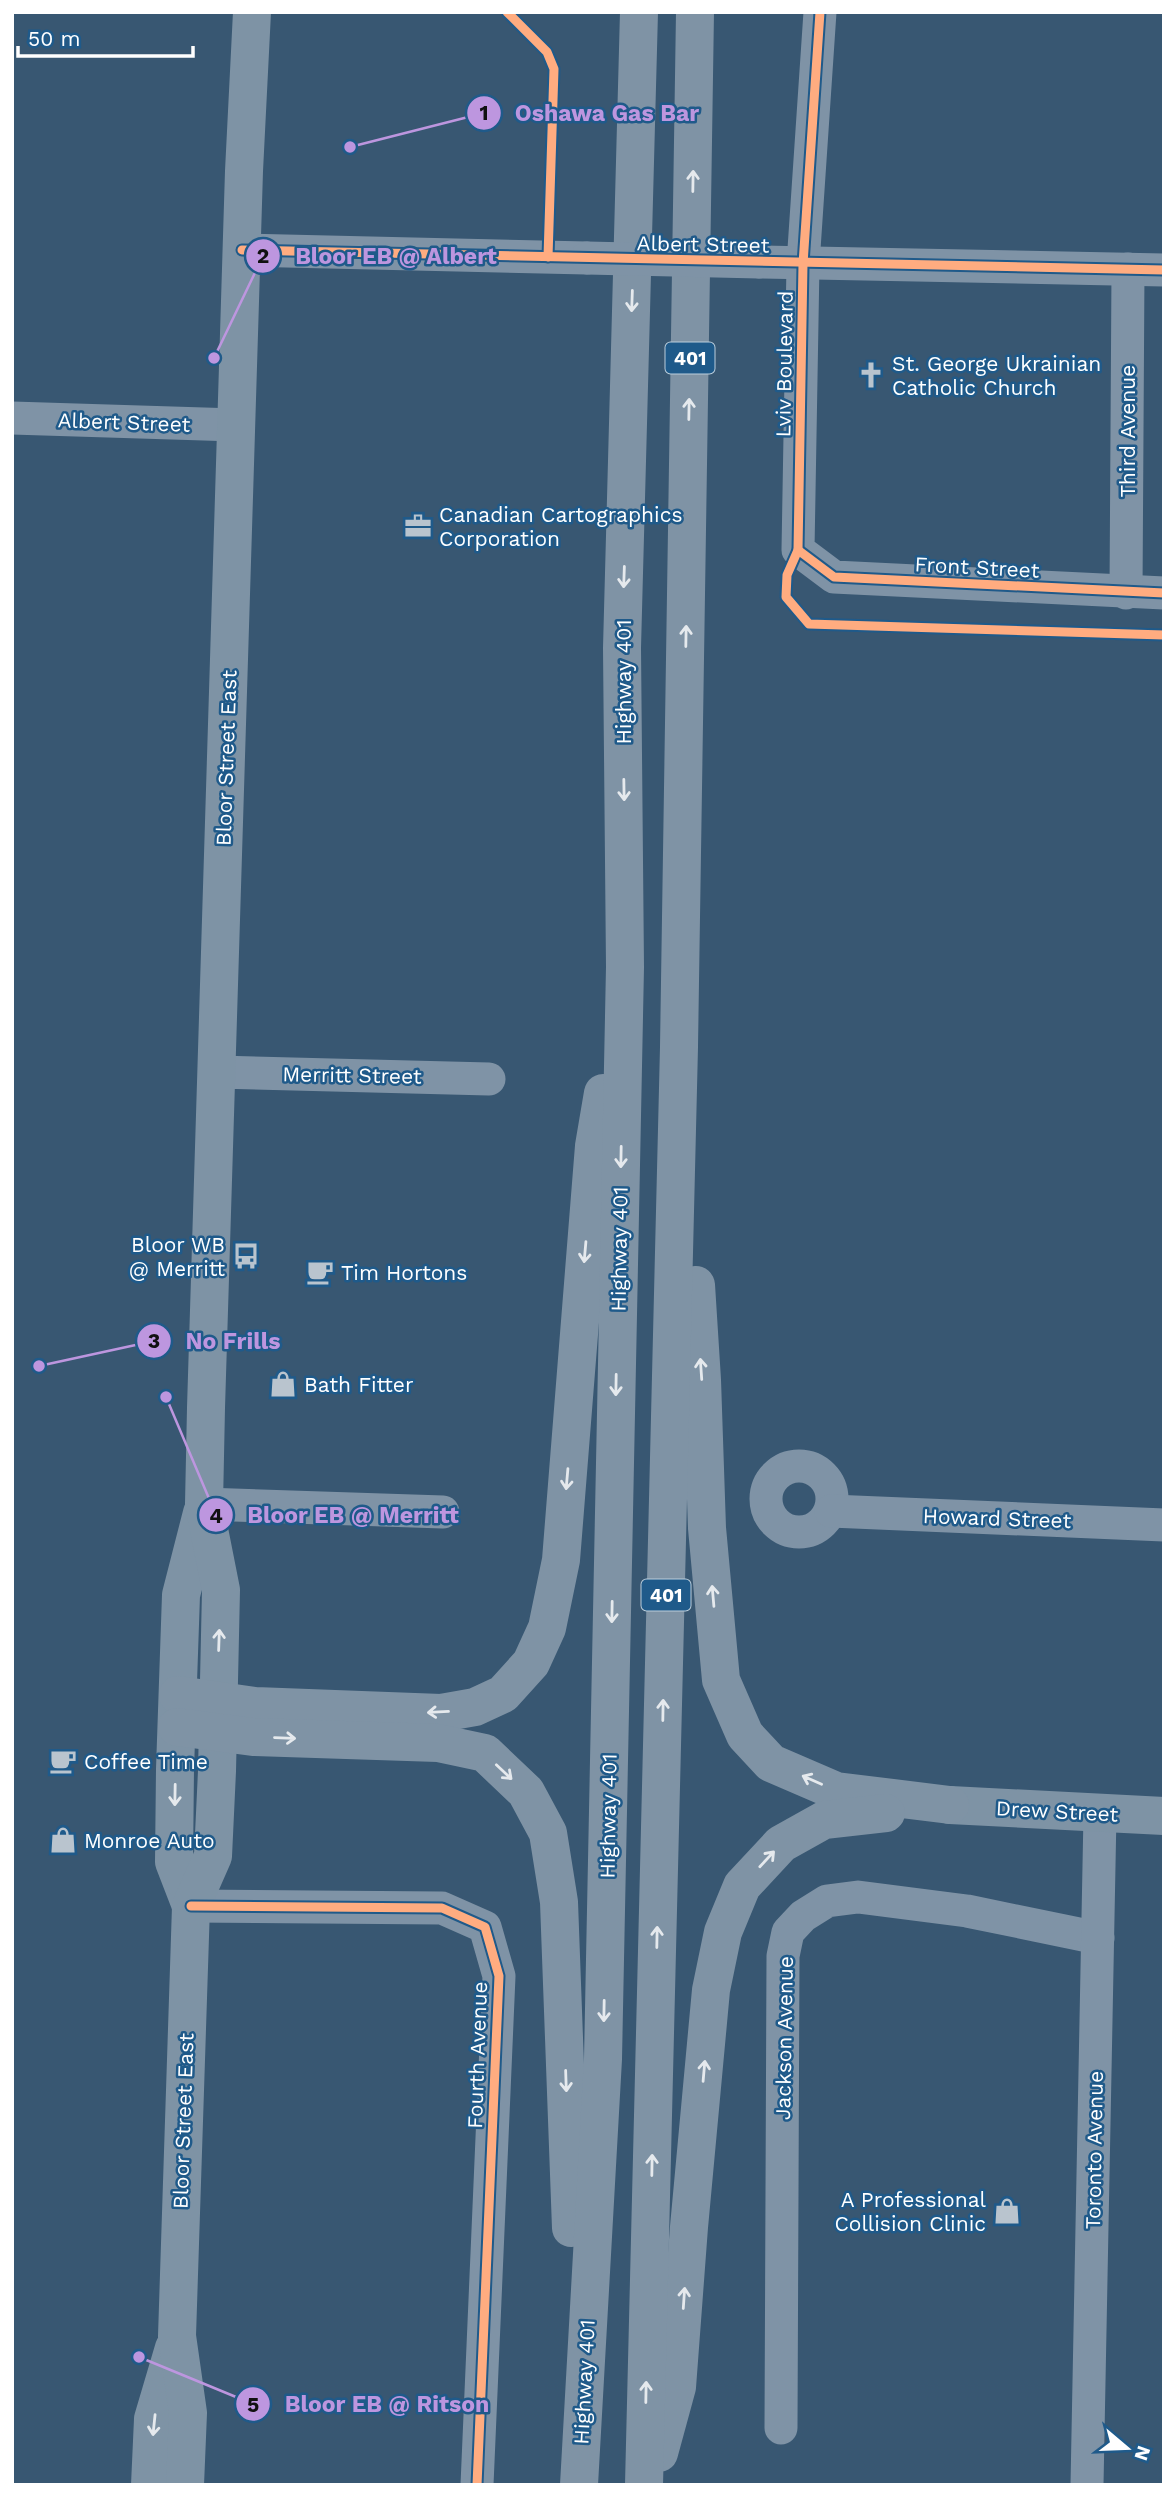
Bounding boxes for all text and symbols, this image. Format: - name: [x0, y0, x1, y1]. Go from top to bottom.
- scale bar: [18, 14, 192, 58]
- text: 50 m: [28, 26, 80, 51]
- callout: Oshawa Gas Bar: [466, 91, 714, 135]
- text: 1: [479, 100, 489, 125]
- text: Oshawa Gas Bar: [515, 100, 699, 127]
- one-way arrow: [686, 170, 699, 193]
- street label: Albert Street: [636, 230, 770, 258]
- callout: Bloor EB @ Albert: [246, 234, 512, 278]
- text: 2: [257, 243, 269, 268]
- text: Bloor EB @ Albert: [295, 243, 497, 270]
- one-way arrow: [625, 289, 638, 312]
- street label: Lviv Boulevard: [770, 291, 798, 437]
- road number: 401: [666, 342, 714, 374]
- place label: St. George Ukrainian Catholic Church: [892, 351, 1101, 400]
- church icon: St. George Ukrainian Catholic Church: [856, 360, 886, 390]
- street label: Third Avenue: [1115, 365, 1140, 497]
- one-way arrow: [682, 398, 696, 421]
- street label: Albert Street: [57, 407, 191, 437]
- place label: Canadian Cartographics Corporation: [439, 502, 683, 551]
- office icon: Canadian Cartographics Corporation: [403, 511, 433, 541]
- street label: Front Street: [914, 551, 1040, 583]
- one-way arrow: [618, 566, 631, 589]
- street label: Highway 401: [611, 619, 636, 745]
- one-way arrow: [679, 625, 693, 648]
- street label: Bloor Street East: [210, 669, 242, 846]
- one-way arrow: [617, 778, 630, 801]
- street label: Merritt Street: [282, 1061, 422, 1089]
- one-way arrow: [614, 1146, 628, 1169]
- street label: Highway 401: [605, 1186, 633, 1312]
- place label: Bloor WB @ Merritt: [129, 1232, 225, 1281]
- bus stop icon: Bloor WB @ Merritt: [231, 1241, 261, 1271]
- one-way arrow: [578, 1241, 591, 1263]
- cafe icon: Tim Hortons: [305, 1257, 335, 1287]
- place label: Tim Hortons: [341, 1260, 467, 1285]
- callout: No Frills: [136, 1319, 294, 1363]
- text: 3: [148, 1328, 160, 1353]
- text: No Frills: [186, 1328, 280, 1355]
- one-way arrow: [694, 1358, 707, 1380]
- shop icon: Bath Fitter: [268, 1369, 298, 1399]
- place label: Bath Fitter: [304, 1372, 414, 1397]
- one-way arrow: [610, 1373, 623, 1396]
- one-way arrow: [560, 1467, 573, 1490]
- callout: Bloor EB @ Merritt: [198, 1493, 473, 1537]
- text: Bloor EB @ Merritt: [247, 1502, 459, 1529]
- text: 4: [209, 1503, 223, 1528]
- street label: Howard Street: [922, 1503, 1072, 1533]
- road number: 401: [642, 1580, 690, 1610]
- one-way arrow: [706, 1585, 719, 1607]
- one-way arrow: [605, 1601, 619, 1624]
- one-way arrow: [213, 1629, 226, 1652]
- one-way arrow: [656, 1698, 669, 1721]
- one-way arrow: [427, 1705, 450, 1718]
- one-way arrow: [274, 1732, 297, 1745]
- cafe icon: Coffee Time: [48, 1746, 78, 1776]
- place label: Coffee Time: [84, 1749, 208, 1774]
- street label: Highway 401: [594, 1753, 622, 1879]
- one-way arrow: [496, 1763, 513, 1780]
- one-way arrow: [801, 1773, 823, 1786]
- one-way arrow: [168, 1784, 182, 1807]
- street label: Drew Street: [995, 1795, 1119, 1827]
- shop icon: Monroe Auto: [48, 1825, 78, 1855]
- place label: Monroe Auto: [84, 1828, 215, 1853]
- one-way arrow: [759, 1850, 775, 1868]
- one-way arrow: [650, 1926, 664, 1949]
- street label: Jackson Avenue: [770, 1956, 798, 2120]
- street label: Fourth Avenue: [462, 1981, 492, 2129]
- one-way arrow: [597, 2000, 611, 2023]
- street label: Bloor Street East: [167, 2032, 199, 2209]
- one-way arrow: [697, 2060, 710, 2083]
- one-way arrow: [559, 2070, 572, 2093]
- street label: Toronto Avenue: [1080, 2070, 1108, 2230]
- one-way arrow: [645, 2153, 658, 2176]
- place label: A Professional Collision Clinic: [834, 2187, 987, 2236]
- shop icon: A Professional Collision Clinic: [992, 2196, 1022, 2226]
- one-way arrow: [678, 2287, 691, 2310]
- street label: Highway 401: [568, 2319, 600, 2445]
- one-way arrow: [640, 2381, 653, 2404]
- callout: Bloor EB @ Ritson: [235, 2382, 503, 2426]
- text: Bloor EB @ Ritson: [285, 2391, 489, 2418]
- text: 5: [247, 2392, 259, 2417]
- one-way arrow: [147, 2413, 160, 2436]
- north arrow: [1092, 2413, 1162, 2483]
- text: N: [1129, 2443, 1156, 2464]

